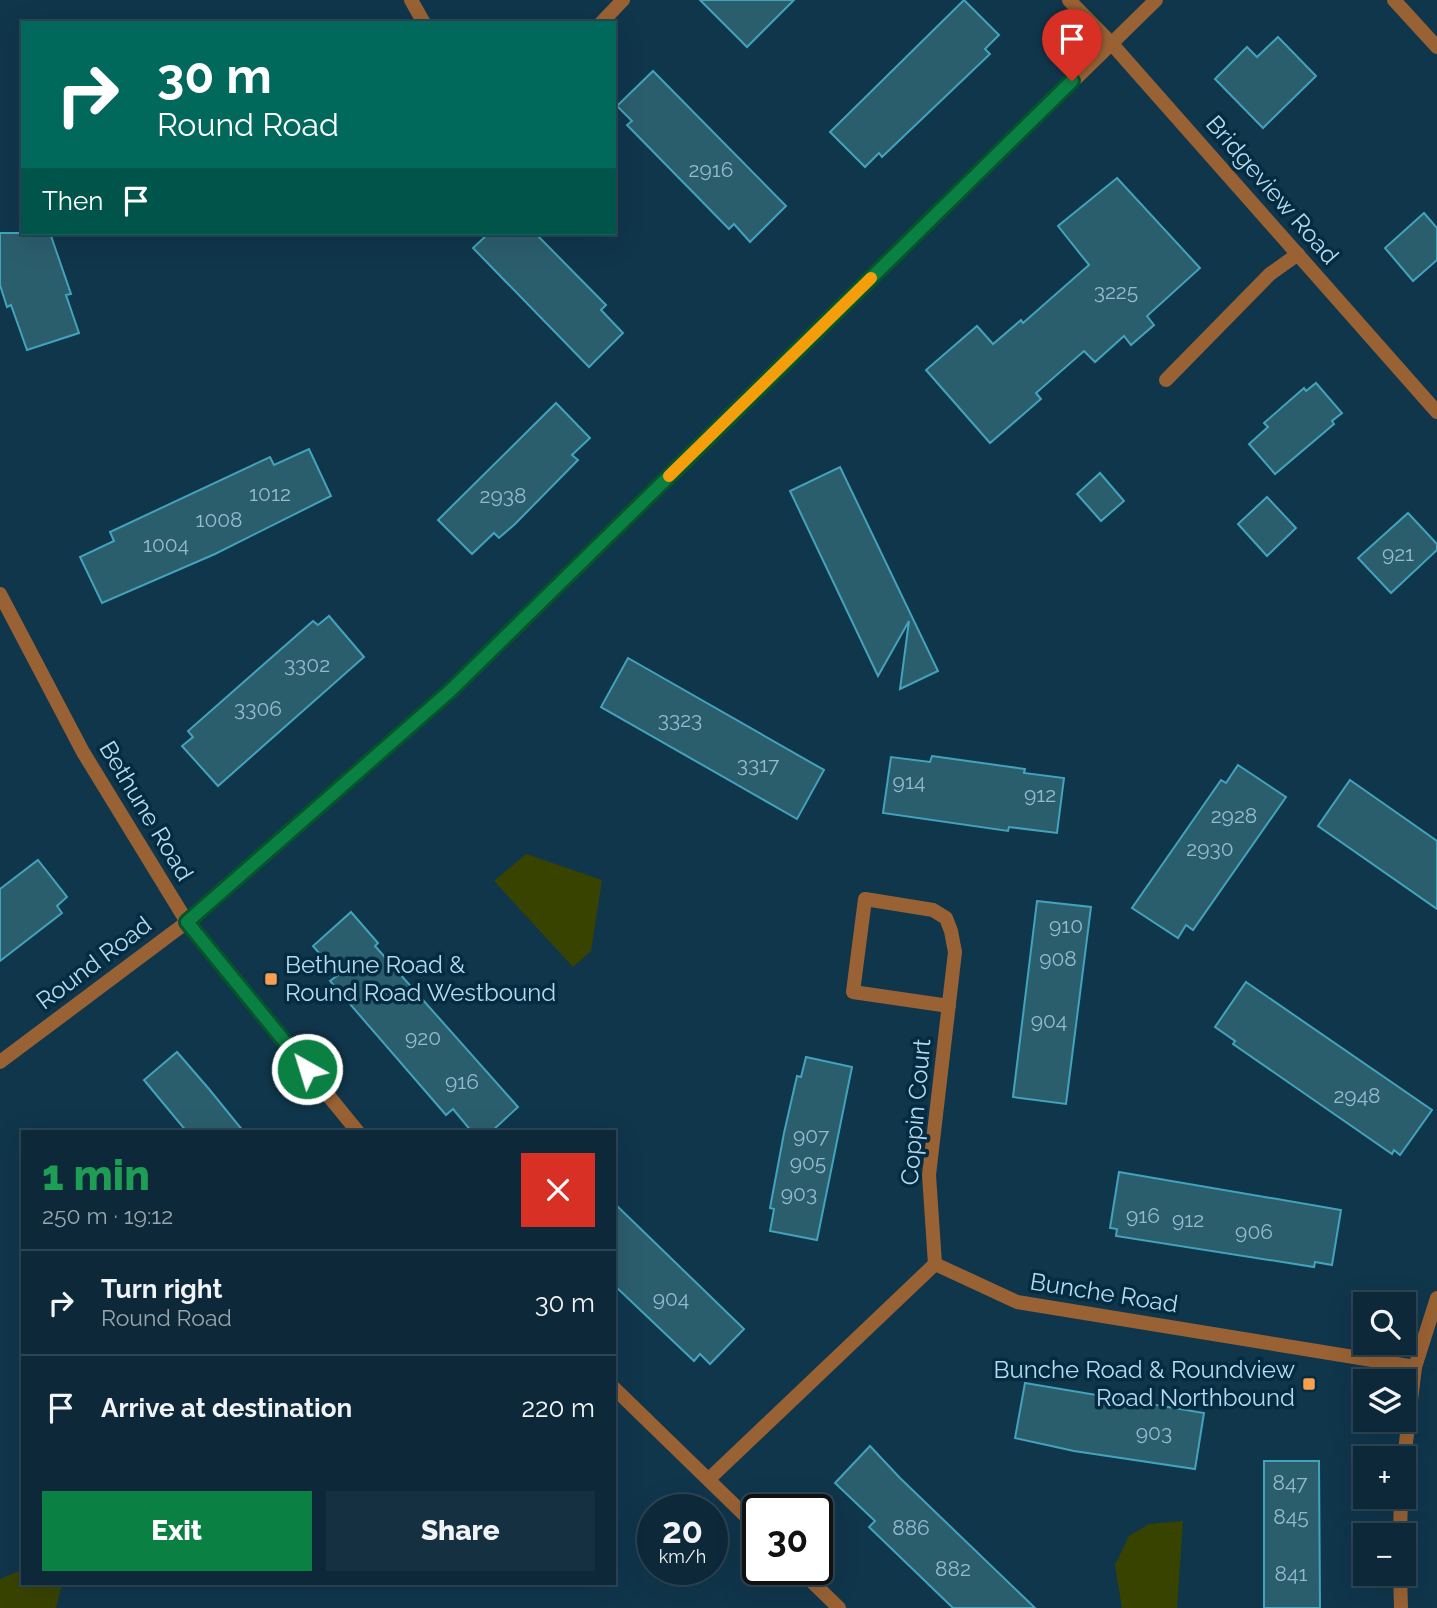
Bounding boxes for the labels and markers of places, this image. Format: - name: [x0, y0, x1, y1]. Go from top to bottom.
- pin: [1042, 9, 1102, 81]
- place label: Bethune Road & Round Road Westbound: [285, 950, 556, 1007]
- marker: Bethune Road & Round Road Westbound: [263, 971, 279, 987]
- place label: Bunche Road & Roundview Road Northbound: [994, 1355, 1295, 1412]
- marker: Bunche Road & Roundview Road Northbound: [1301, 1376, 1317, 1392]

